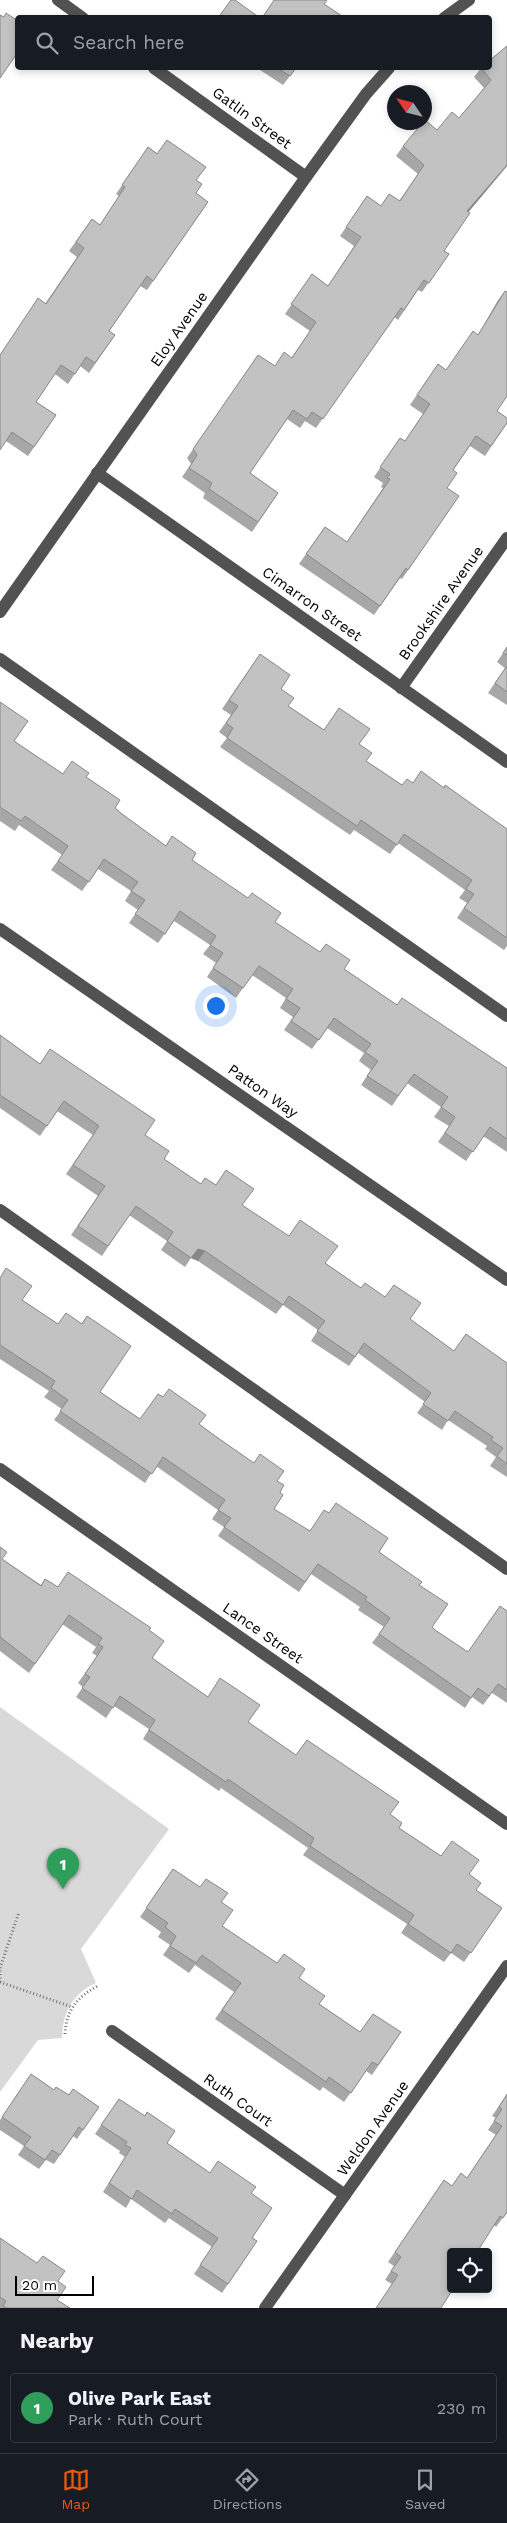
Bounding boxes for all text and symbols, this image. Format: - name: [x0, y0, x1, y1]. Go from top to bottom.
- search box: [15, 15, 492, 70]
- icon: search: [33, 29, 61, 57]
- text: Search here: [73, 31, 184, 54]
- street label: Gatlin Street: [209, 83, 296, 153]
- north arrow: [387, 85, 432, 130]
- street label: Eloy Avenue: [146, 288, 212, 370]
- street label: Brookshire Avenue: [395, 542, 487, 664]
- street label: Cimarron Street: [259, 563, 366, 646]
- your location: [203, 993, 229, 1019]
- street label: Patton Way: [224, 1060, 302, 1122]
- street label: Lance Street: [219, 1599, 307, 1668]
- pin: 1: [47, 1848, 79, 1889]
- street label: Ruth Court: [200, 2070, 277, 2131]
- street label: Weldon Avenue: [333, 2077, 413, 2179]
- map controls: [447, 2248, 492, 2293]
- button: locate: [447, 2248, 492, 2293]
- scale bar: [15, 2273, 94, 2296]
- text: 20 m: [22, 2277, 57, 2293]
- text: Nearby: [20, 2328, 93, 2353]
- text: Olive Park East: [68, 2387, 211, 2410]
- text: 1: [34, 2399, 40, 2418]
- text: 230 m: [437, 2399, 486, 2418]
- text: Park · Ruth Court: [68, 2410, 202, 2429]
- tab: Map: [61, 2466, 90, 2512]
- tab: Directions: [213, 2466, 282, 2512]
- tab: Saved: [405, 2466, 446, 2512]

